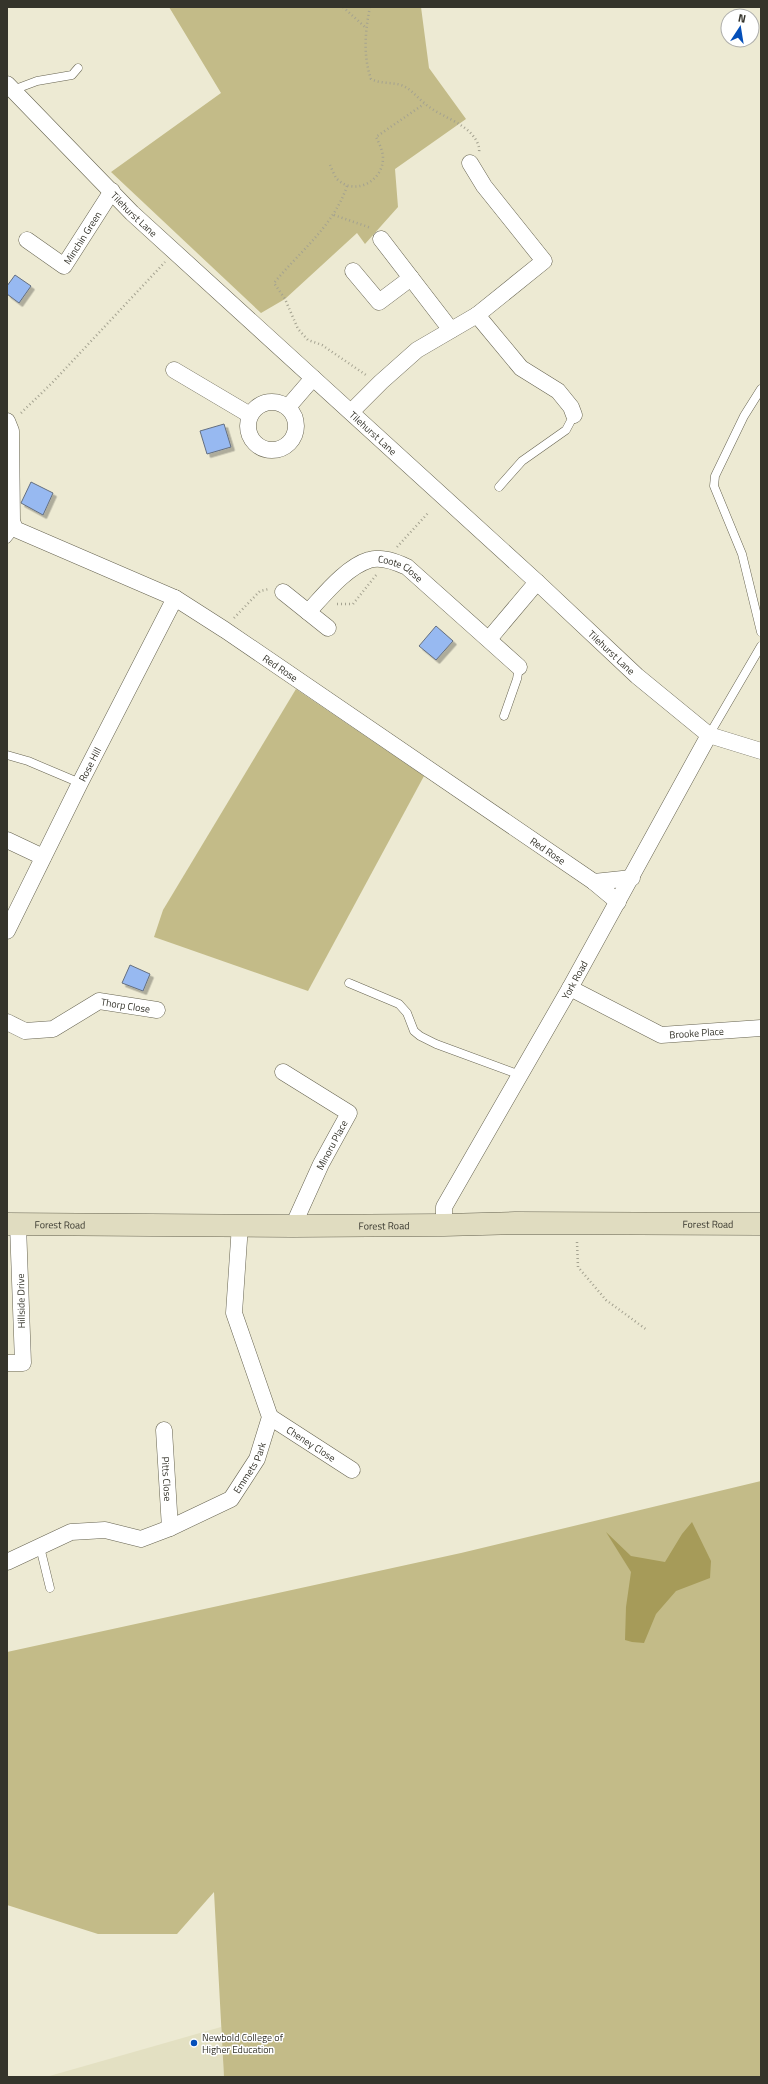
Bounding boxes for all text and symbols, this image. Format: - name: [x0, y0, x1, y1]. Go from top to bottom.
- north arrow: [720, 8, 760, 48]
- text: N: [737, 10, 747, 27]
- street label: Tilehurst Lane: [108, 188, 161, 240]
- street label: Minchin Green: [60, 208, 105, 267]
- street label: Tilehurst Lane: [346, 407, 400, 458]
- street label: Coote Close: [377, 551, 426, 585]
- street label: Tilehurst Lane: [585, 626, 639, 678]
- street label: Red Rose: [260, 650, 301, 685]
- street label: Rose Hill: [74, 745, 105, 784]
- street label: Red Rose: [527, 833, 569, 868]
- street label: York Road: [558, 958, 591, 1002]
- street label: Thorp Close: [100, 994, 151, 1016]
- street label: Brooke Place: [669, 1023, 724, 1042]
- street label: Minoru Place: [313, 1117, 351, 1173]
- street label: Forest Road: [682, 1216, 733, 1231]
- street label: Forest Road: [35, 1217, 85, 1232]
- street label: Forest Road: [359, 1218, 409, 1233]
- street label: Hillside Drive: [13, 1273, 29, 1329]
- street label: Cheney Close: [284, 1422, 339, 1465]
- street label: Emmets Park: [229, 1440, 269, 1496]
- street label: Pitts Close: [158, 1456, 176, 1502]
- place label: Newbold College of Higher Education: [202, 2030, 284, 2057]
- marker: Newbold College of Higher Education: [189, 2038, 199, 2048]

